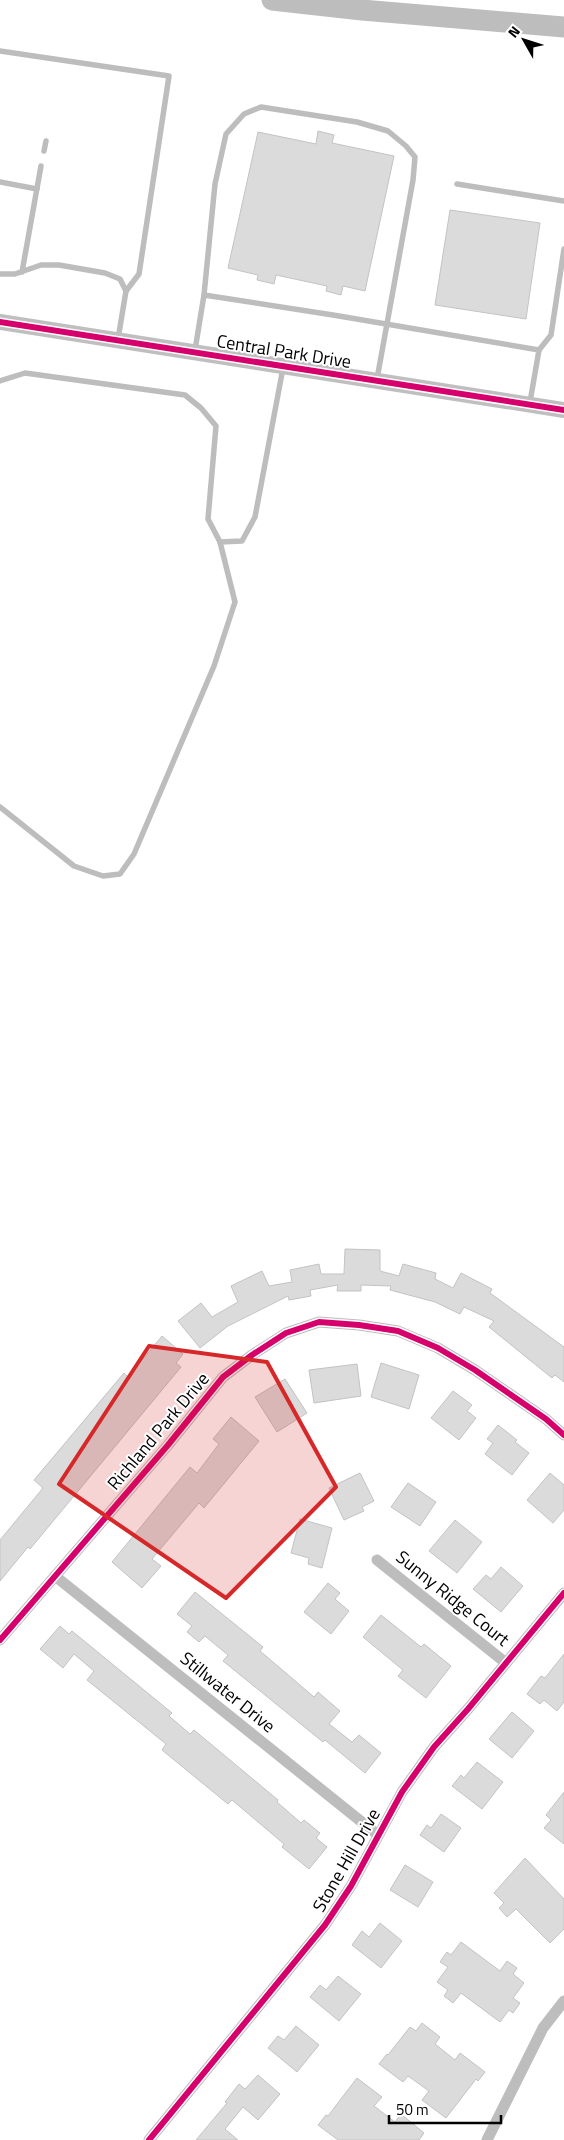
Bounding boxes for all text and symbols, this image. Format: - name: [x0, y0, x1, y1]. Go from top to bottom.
- north arrow: [499, 15, 549, 65]
- text: N: [502, 21, 525, 42]
- street label: Central Park Drive: [215, 327, 353, 375]
- street label: Richland Park Drive: [101, 1366, 215, 1496]
- street label: Sunny Ridge Court: [390, 1544, 516, 1653]
- street label: Stillwater Drive: [175, 1645, 281, 1739]
- street label: Stone Hill Drive: [305, 1803, 387, 1917]
- scale bar: [389, 2092, 502, 2124]
- text: 50 m: [396, 2098, 429, 2121]

